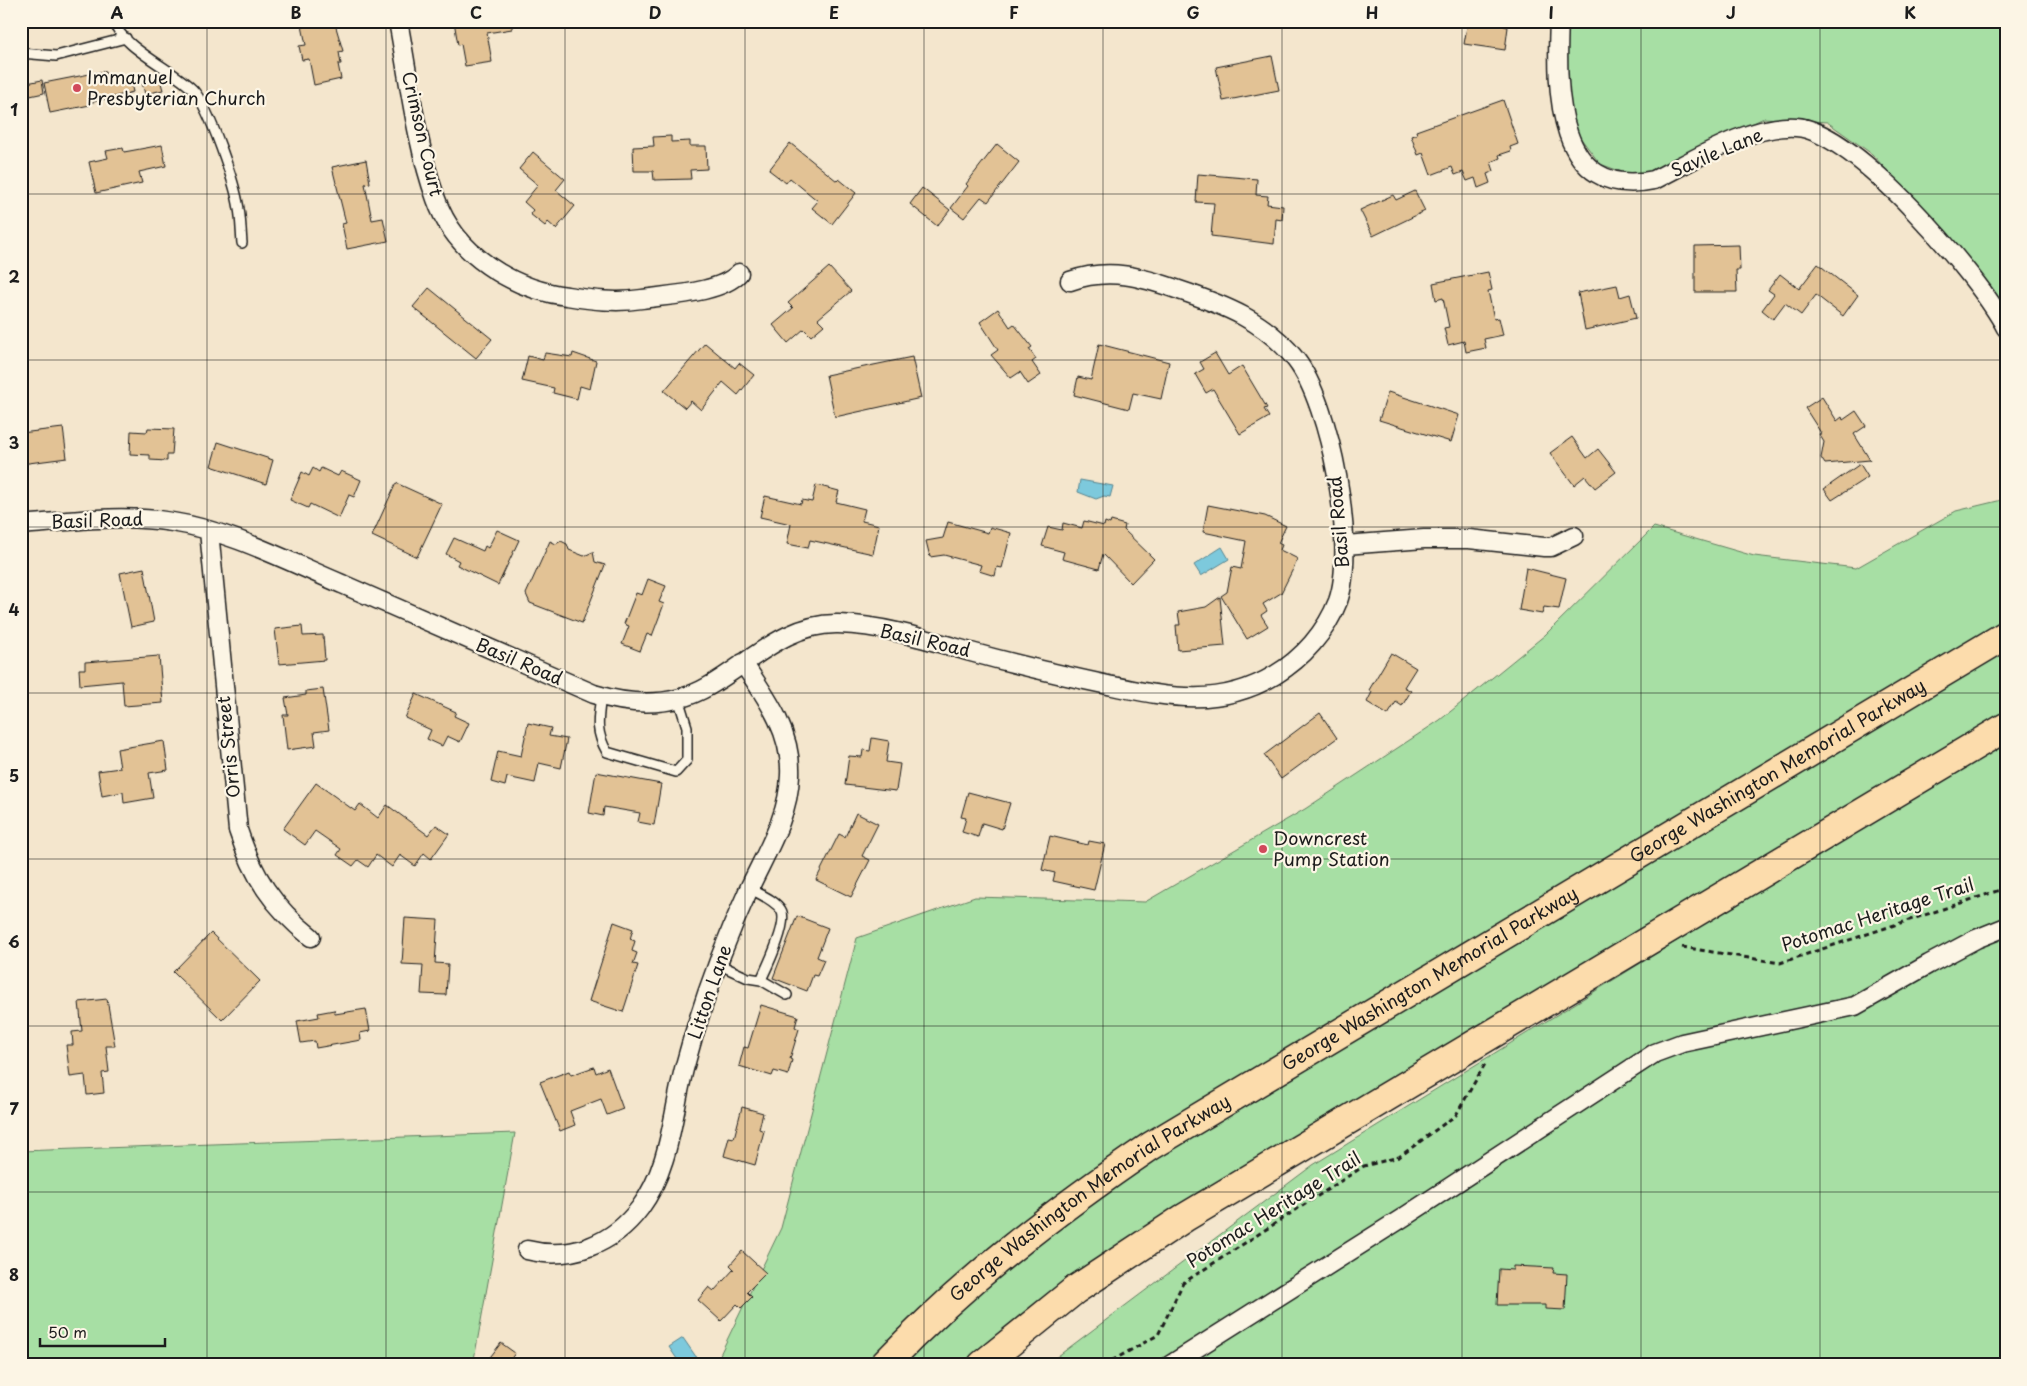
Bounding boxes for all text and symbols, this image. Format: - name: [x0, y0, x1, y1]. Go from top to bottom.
- text: A: [111, 0, 124, 24]
- text: B: [291, 0, 302, 24]
- text: C: [470, 0, 482, 24]
- text: D: [649, 0, 661, 24]
- text: E: [829, 0, 839, 24]
- text: F: [1009, 0, 1019, 24]
- text: G: [1186, 0, 1200, 24]
- text: H: [1366, 0, 1378, 24]
- text: I: [1548, 0, 1554, 24]
- text: J: [1726, 0, 1736, 24]
- text: K: [1904, 0, 1916, 24]
- place label: Immanuel Presbyterian Church: [87, 63, 266, 111]
- street label: Crimson Court: [396, 69, 451, 199]
- marker: Immanuel Presbyterian Church: [71, 82, 83, 94]
- text: 1: [10, 97, 18, 121]
- street label: Savile Lane: [1666, 120, 1767, 183]
- text: 2: [8, 264, 20, 288]
- text: 3: [9, 430, 19, 454]
- street label: Basil Road: [1320, 475, 1355, 569]
- street label: Basil Road: [50, 504, 143, 535]
- text: 4: [9, 597, 20, 621]
- street label: Basil Road: [877, 616, 973, 663]
- street label: Basil Road: [472, 630, 567, 691]
- street label: George Washington Memorial Parkway: [1624, 671, 1930, 869]
- street label: Orris Street: [209, 695, 246, 800]
- text: 5: [9, 763, 19, 787]
- place label: Downcrest Pump Station: [1273, 824, 1390, 872]
- marker: Downcrest Pump Station: [1257, 843, 1269, 855]
- street label: Potomac Heritage Trail: [1778, 870, 1977, 957]
- street label: George Washington Memorial Parkway: [1276, 879, 1582, 1077]
- text: 6: [8, 929, 20, 953]
- street label: Litton Lane: [680, 941, 737, 1042]
- street label: George Washington Memorial Parkway: [943, 1087, 1235, 1307]
- text: 7: [9, 1096, 19, 1120]
- street label: Potomac Heritage Trail: [1181, 1144, 1366, 1273]
- text: 8: [9, 1262, 19, 1286]
- scale bar: [40, 1316, 165, 1348]
- text: 50 m: [48, 1320, 87, 1343]

